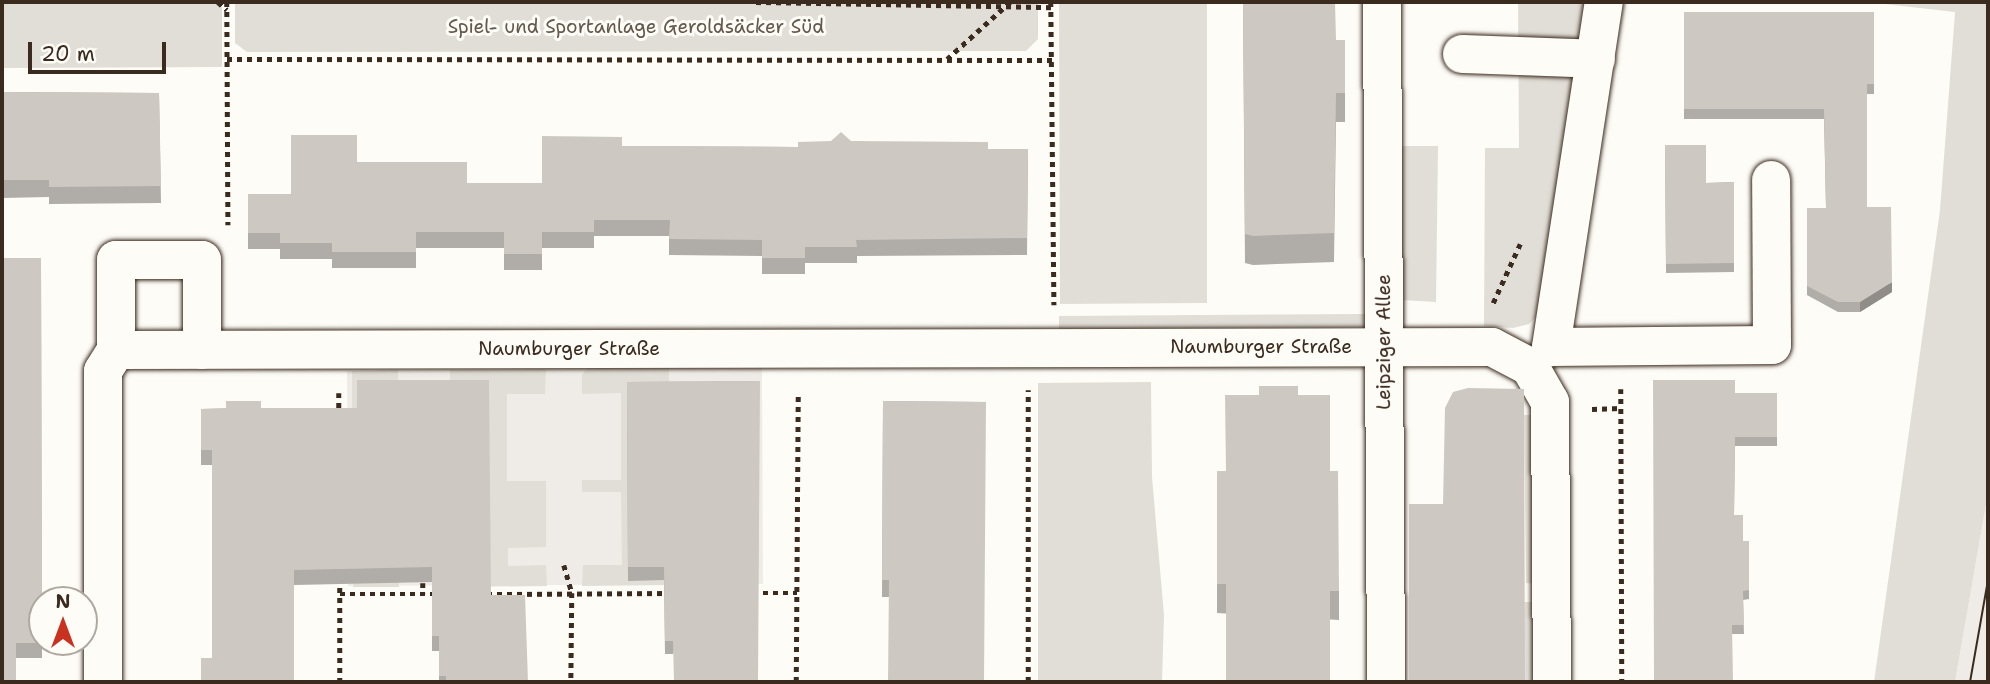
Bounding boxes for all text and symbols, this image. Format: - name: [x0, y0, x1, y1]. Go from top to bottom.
- park label: Spiel- und Sportanlage Geroldsäcker Süd: [448, 16, 824, 38]
- scale bar: [32, 28, 170, 72]
- text: 20 m: [41, 40, 95, 68]
- street label: Leipziger Allee: [1373, 274, 1395, 410]
- street label: Naumburger Straße: [1170, 336, 1352, 358]
- street label: Naumburger Straße: [478, 338, 660, 360]
- north arrow: [28, 586, 98, 656]
- text: N: [55, 589, 71, 614]

